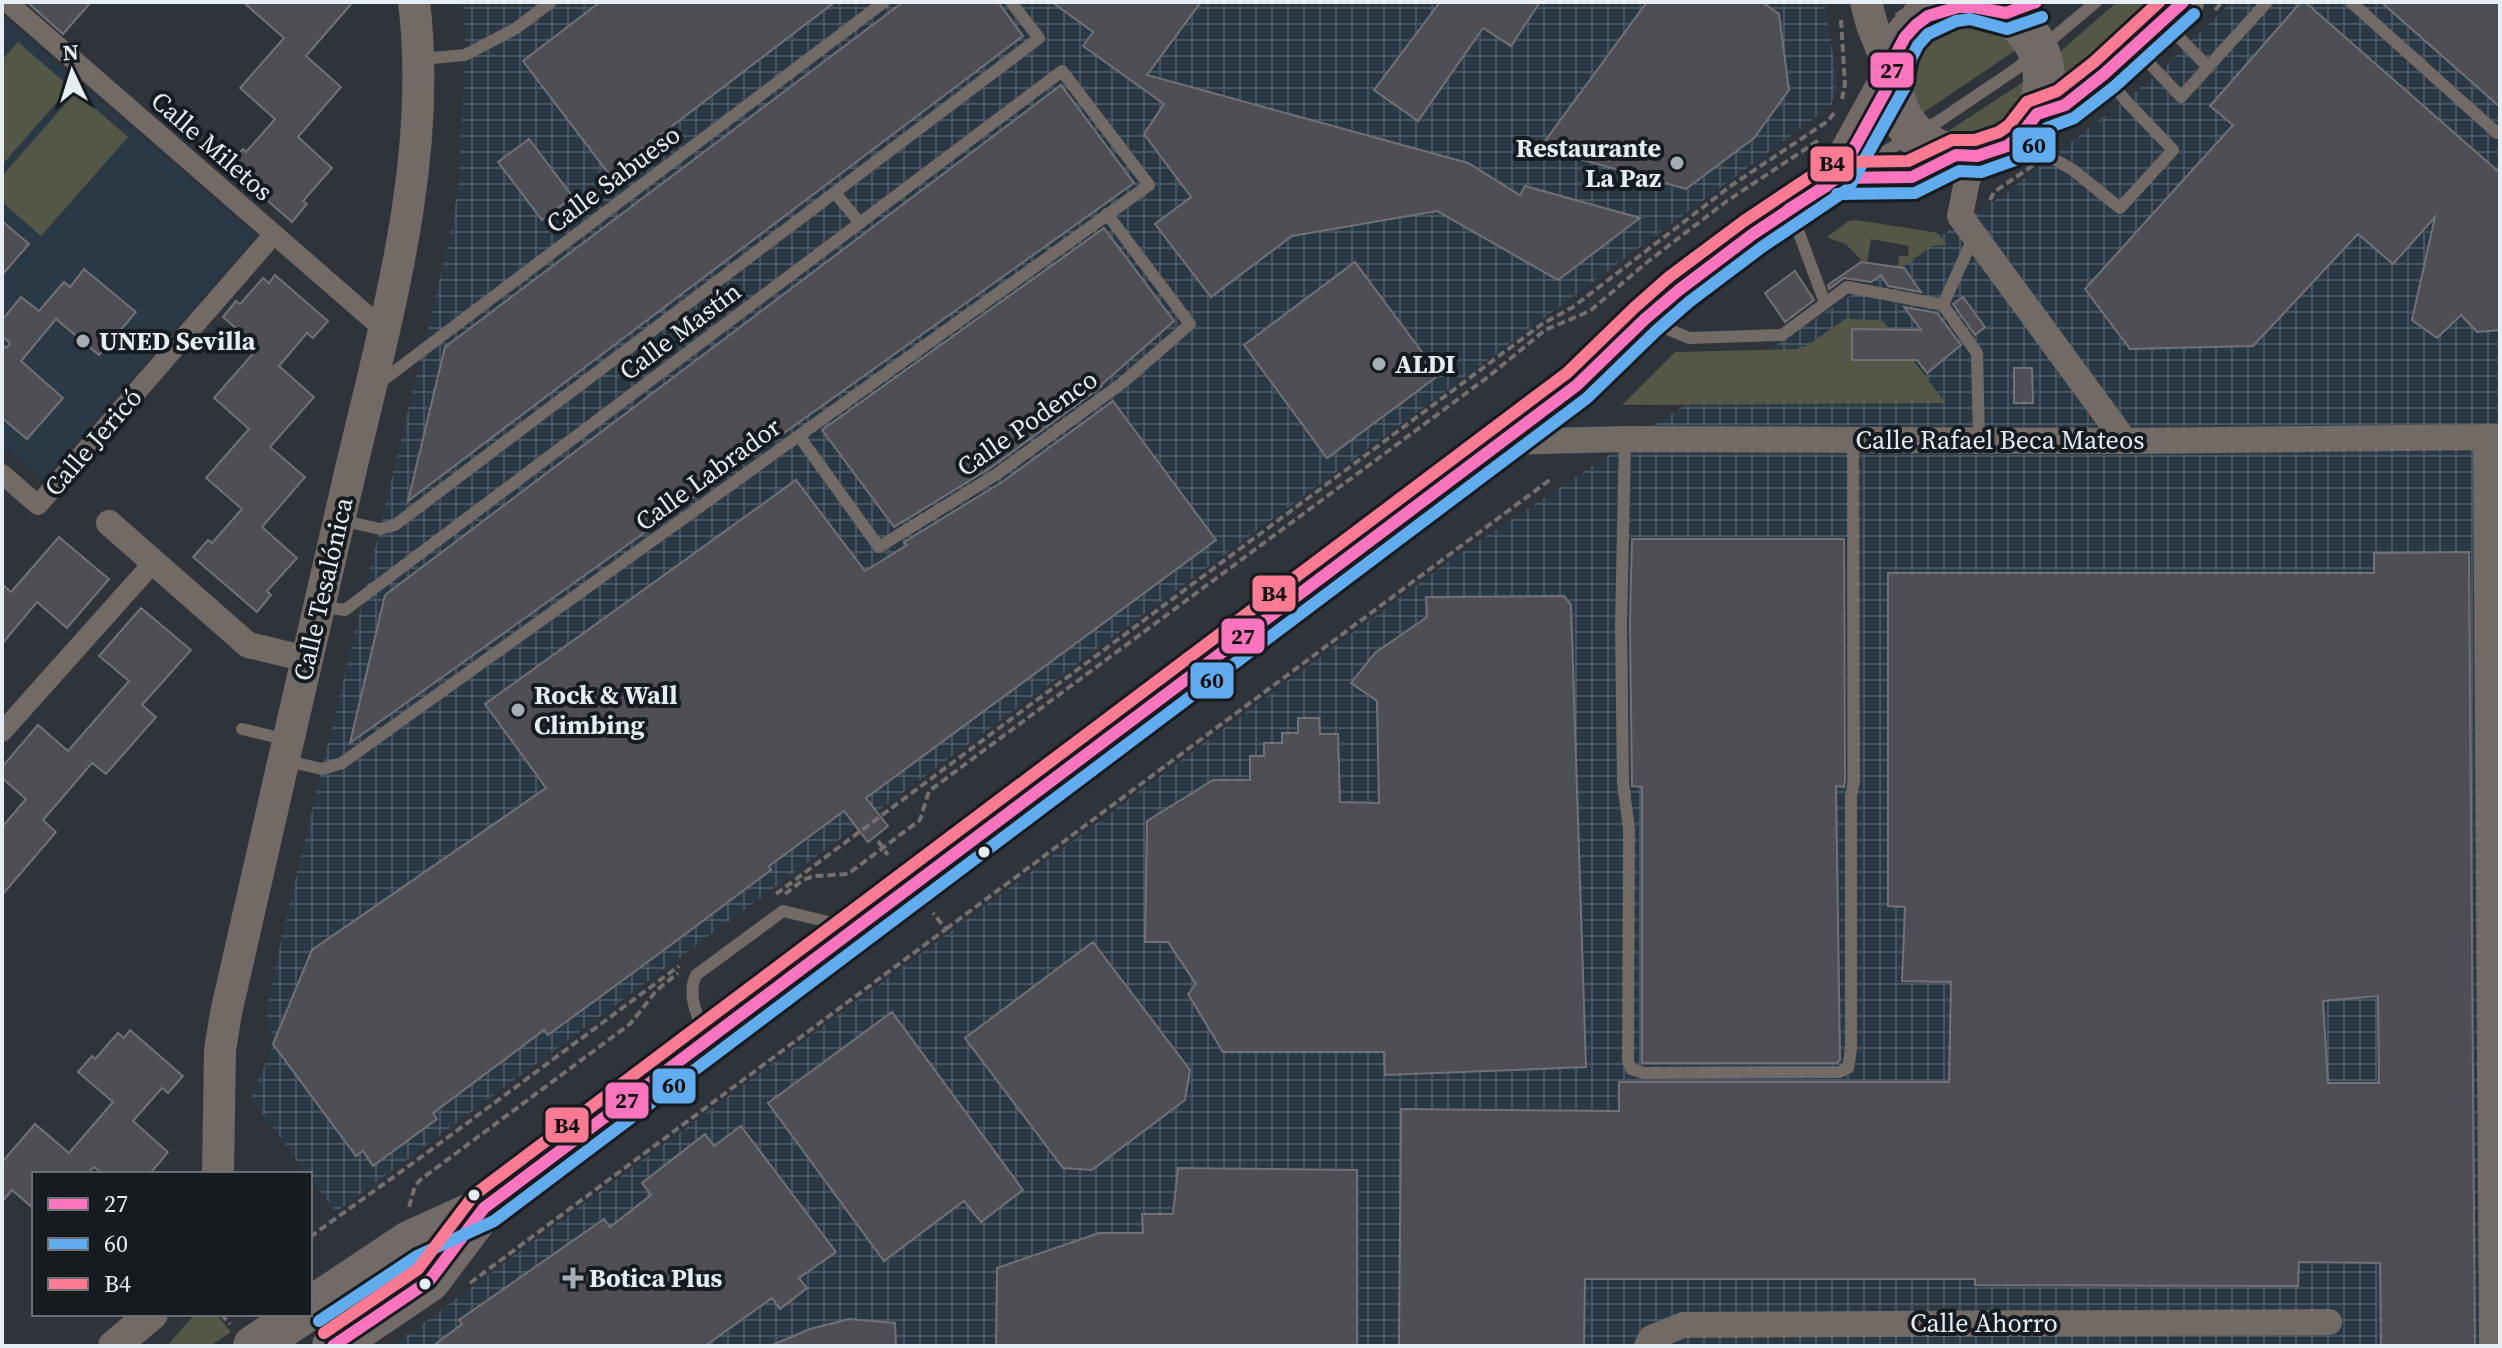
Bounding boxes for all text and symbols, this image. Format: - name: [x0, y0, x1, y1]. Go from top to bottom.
- north arrow: [32, 32, 112, 112]
- text: N: [62, 37, 80, 68]
- line badge: 27: [1869, 51, 1915, 89]
- text: 27: [1880, 55, 1904, 85]
- street label: Calle Miletos: [143, 83, 281, 209]
- street label: Calle Sabueso: [538, 117, 688, 241]
- line badge: 60: [2011, 126, 2057, 164]
- place label: Restaurante La Paz: [1516, 130, 1661, 196]
- text: 60: [2022, 130, 2046, 160]
- line badge: B4: [1809, 145, 1855, 183]
- text: B4: [1819, 148, 1845, 178]
- marker: Restaurante La Paz: [1668, 154, 1686, 172]
- street label: Calle Mastín: [612, 273, 748, 389]
- place label: UNED Sevilla: [99, 323, 256, 359]
- marker: UNED Sevilla: [74, 332, 92, 350]
- place label: ALDI: [1395, 346, 1455, 382]
- marker: ALDI: [1370, 355, 1388, 373]
- street label: Calle Podenco: [949, 361, 1105, 485]
- street label: Calle Jericó: [36, 380, 150, 504]
- street label: Calle Labrador: [628, 409, 788, 539]
- street label: Calle Rafael Beca Mateos: [1856, 422, 2144, 458]
- street label: Calle Tesalónica: [284, 493, 362, 684]
- line badge: B4: [1251, 574, 1297, 613]
- text: B4: [1261, 578, 1287, 608]
- line badge: 27: [1220, 617, 1266, 655]
- text: 27: [1231, 621, 1255, 651]
- line badge: 60: [1189, 661, 1235, 700]
- text: 60: [1200, 665, 1224, 695]
- place label: Rock & Wall Climbing: [534, 677, 678, 743]
- marker: Rock & Wall Climbing: [509, 701, 527, 719]
- unlabelled marker: [976, 844, 992, 860]
- line badge: 60: [651, 1067, 697, 1105]
- text: 60: [662, 1070, 686, 1100]
- line badge: 27: [604, 1081, 650, 1120]
- text: 27: [615, 1085, 639, 1115]
- line badge: B4: [544, 1106, 590, 1144]
- text: B4: [554, 1110, 580, 1140]
- legend: [32, 1172, 312, 1316]
- text: 27: [104, 1187, 128, 1220]
- unlabelled marker: [466, 1187, 482, 1203]
- text: 60: [104, 1227, 128, 1260]
- place label: Botica Plus: [589, 1260, 723, 1296]
- text: B4: [104, 1267, 131, 1300]
- marker: Botica Plus: [564, 1269, 582, 1287]
- unlabelled marker: [417, 1276, 433, 1292]
- street label: Calle Ahorro: [1910, 1305, 2058, 1341]

